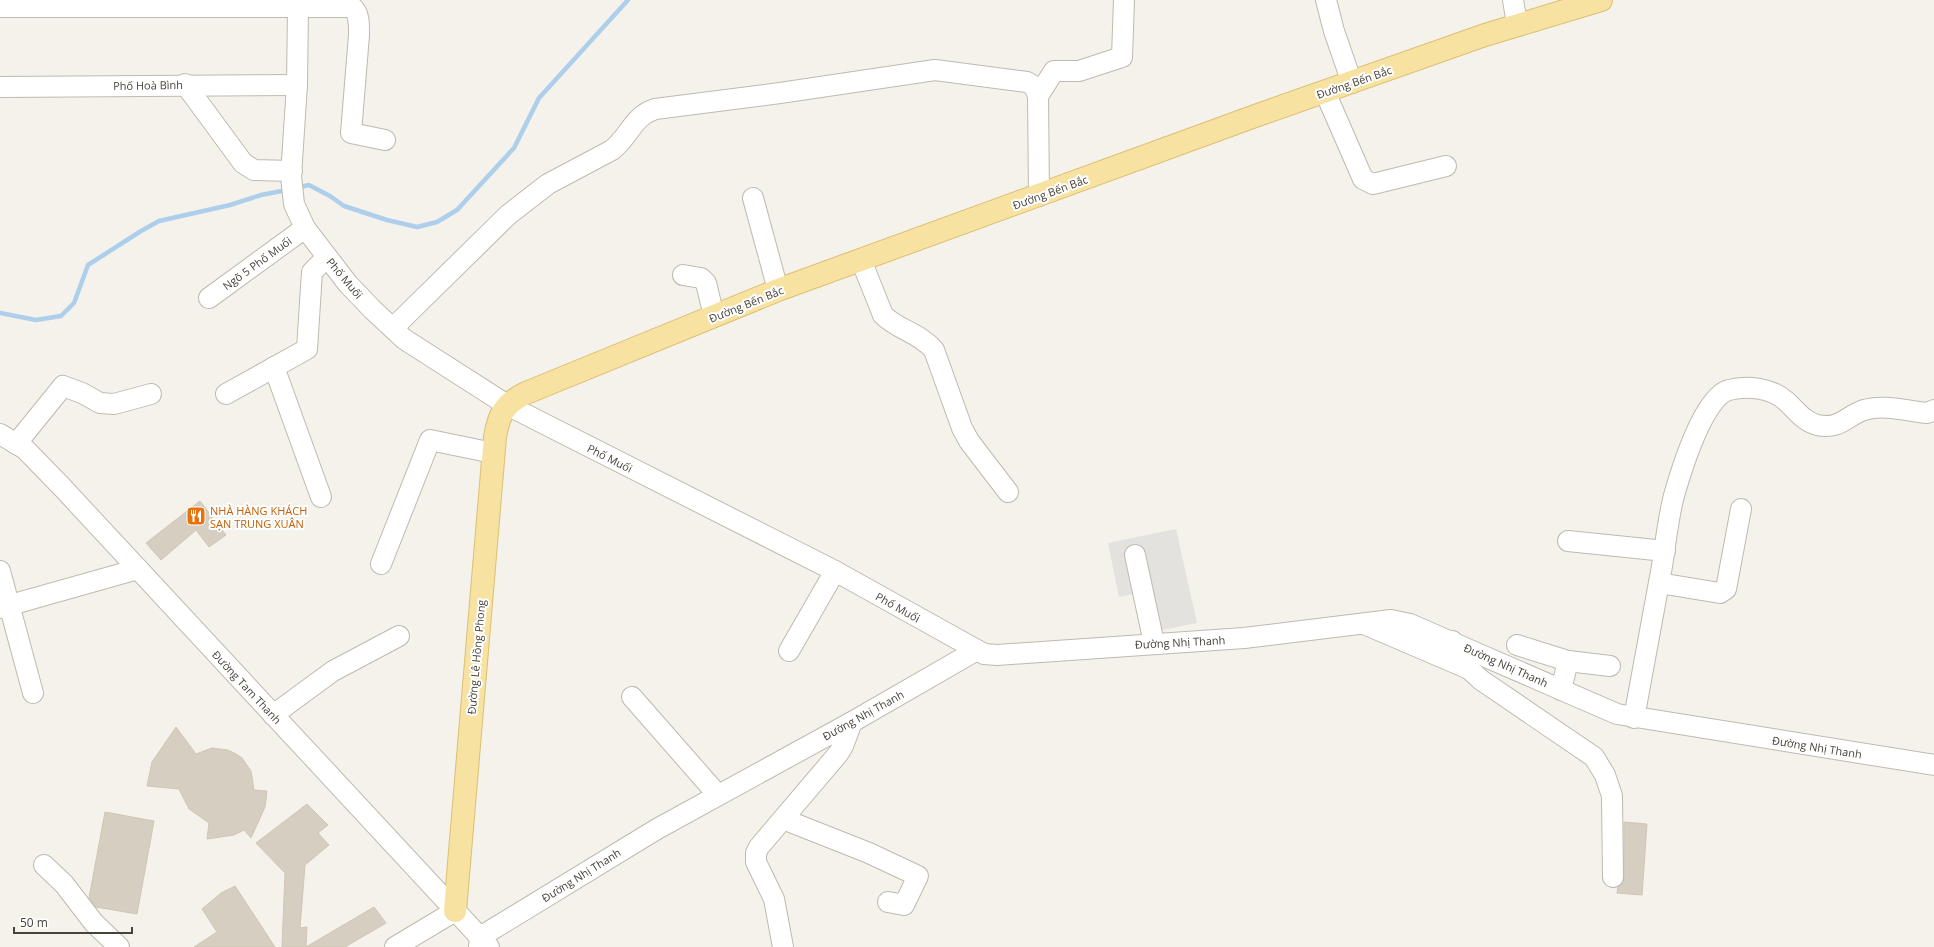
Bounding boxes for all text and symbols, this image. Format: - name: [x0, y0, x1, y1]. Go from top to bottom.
- street label: Đường Bến Bắc: [1314, 62, 1394, 102]
- street label: Phố Hoà Bình: [113, 77, 183, 93]
- street label: Đường Bến Bắc: [1010, 171, 1090, 213]
- street label: Ngõ 5 Phố Muối: [220, 233, 294, 293]
- street label: Phố Muối: [324, 254, 366, 302]
- street label: Đường Bến Bắc: [707, 282, 785, 326]
- street label: Phố Muối: [585, 440, 635, 476]
- place label: NHÀ HÀNG KHÁCH SẠN TRUNG XUÂN: [210, 503, 307, 531]
- restaurant icon: NHÀ HÀNG KHÁCH SẠN TRUNG XUÂN: [185, 505, 207, 527]
- street label: Phố Muối: [873, 589, 923, 625]
- street label: Đường Lê Hồng Phong: [464, 599, 488, 715]
- street label: Đường Nhị Thanh: [1134, 632, 1226, 652]
- street label: Đường Nhị Thanh: [1462, 640, 1550, 690]
- street label: Đường Tam Thanh: [209, 647, 285, 727]
- street label: Đường Nhị Thanh: [820, 686, 906, 744]
- street label: Đường Nhị Thanh: [1771, 733, 1863, 761]
- street label: Đường Nhị Thanh: [539, 845, 623, 905]
- scale bar: [14, 909, 132, 935]
- text: 50 m: [20, 914, 48, 931]

